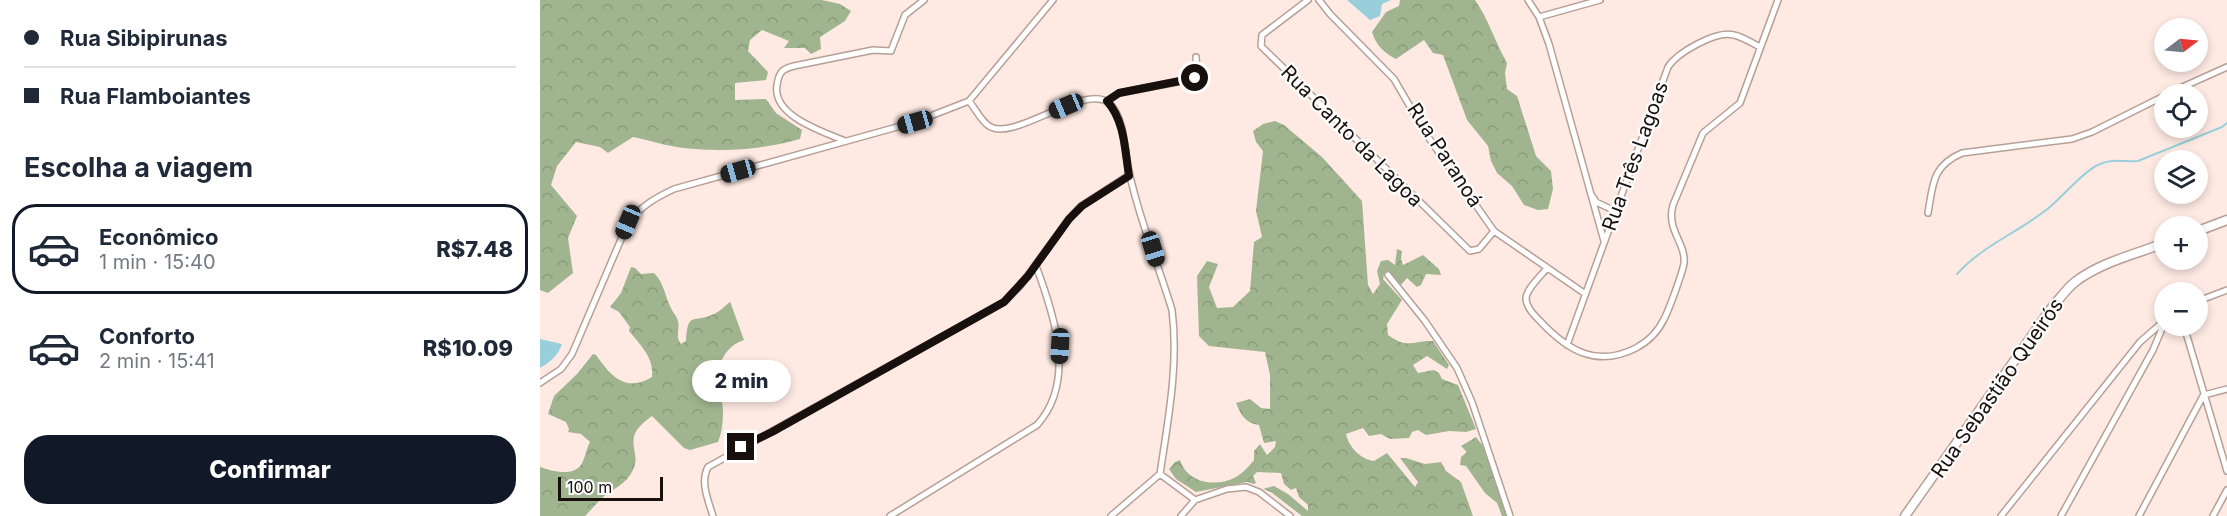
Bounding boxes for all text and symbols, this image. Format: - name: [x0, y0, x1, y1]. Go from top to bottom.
- north arrow: [2154, 18, 2208, 72]
- map controls: [2154, 18, 2208, 336]
- text: Rua Sibipirunas: [60, 25, 228, 51]
- street label: Rua Canto da Lagoa: [1276, 60, 1428, 212]
- route start: [1181, 64, 1208, 91]
- street label: Rua Três Lagoas: [1597, 78, 1673, 234]
- text: Rua Flamboiantes: [60, 83, 251, 109]
- button: locate: [2154, 84, 2208, 138]
- car: [1046, 91, 1086, 121]
- street label: Rua Paranoá: [1402, 98, 1488, 212]
- car: [895, 108, 935, 136]
- button: layers: [2154, 150, 2208, 204]
- text: Escolha a viagem: [24, 151, 253, 184]
- car: [718, 157, 758, 185]
- car: [613, 202, 643, 242]
- button: +: [2154, 216, 2208, 270]
- icon: car: [27, 222, 81, 276]
- text: Econômico: [99, 224, 218, 250]
- car: [1139, 229, 1167, 269]
- text: R$7.48: [436, 236, 513, 262]
- text: 1 min · 15:40: [99, 250, 216, 274]
- button: −: [2154, 282, 2208, 336]
- street label: Rua Sebastião Queirós: [1926, 294, 2068, 482]
- icon: car: [27, 321, 81, 375]
- text: Conforto: [99, 323, 195, 349]
- car: [1050, 328, 1070, 364]
- text: R$10.09: [423, 335, 513, 361]
- text: 2 min · 15:41: [99, 349, 215, 373]
- callout: 2 min: [692, 360, 790, 402]
- text: 2 min: [714, 369, 769, 393]
- route end: [727, 433, 754, 460]
- button: Confirmar: [24, 435, 516, 504]
- scale bar: [558, 474, 663, 502]
- text: 100 m: [567, 477, 612, 497]

